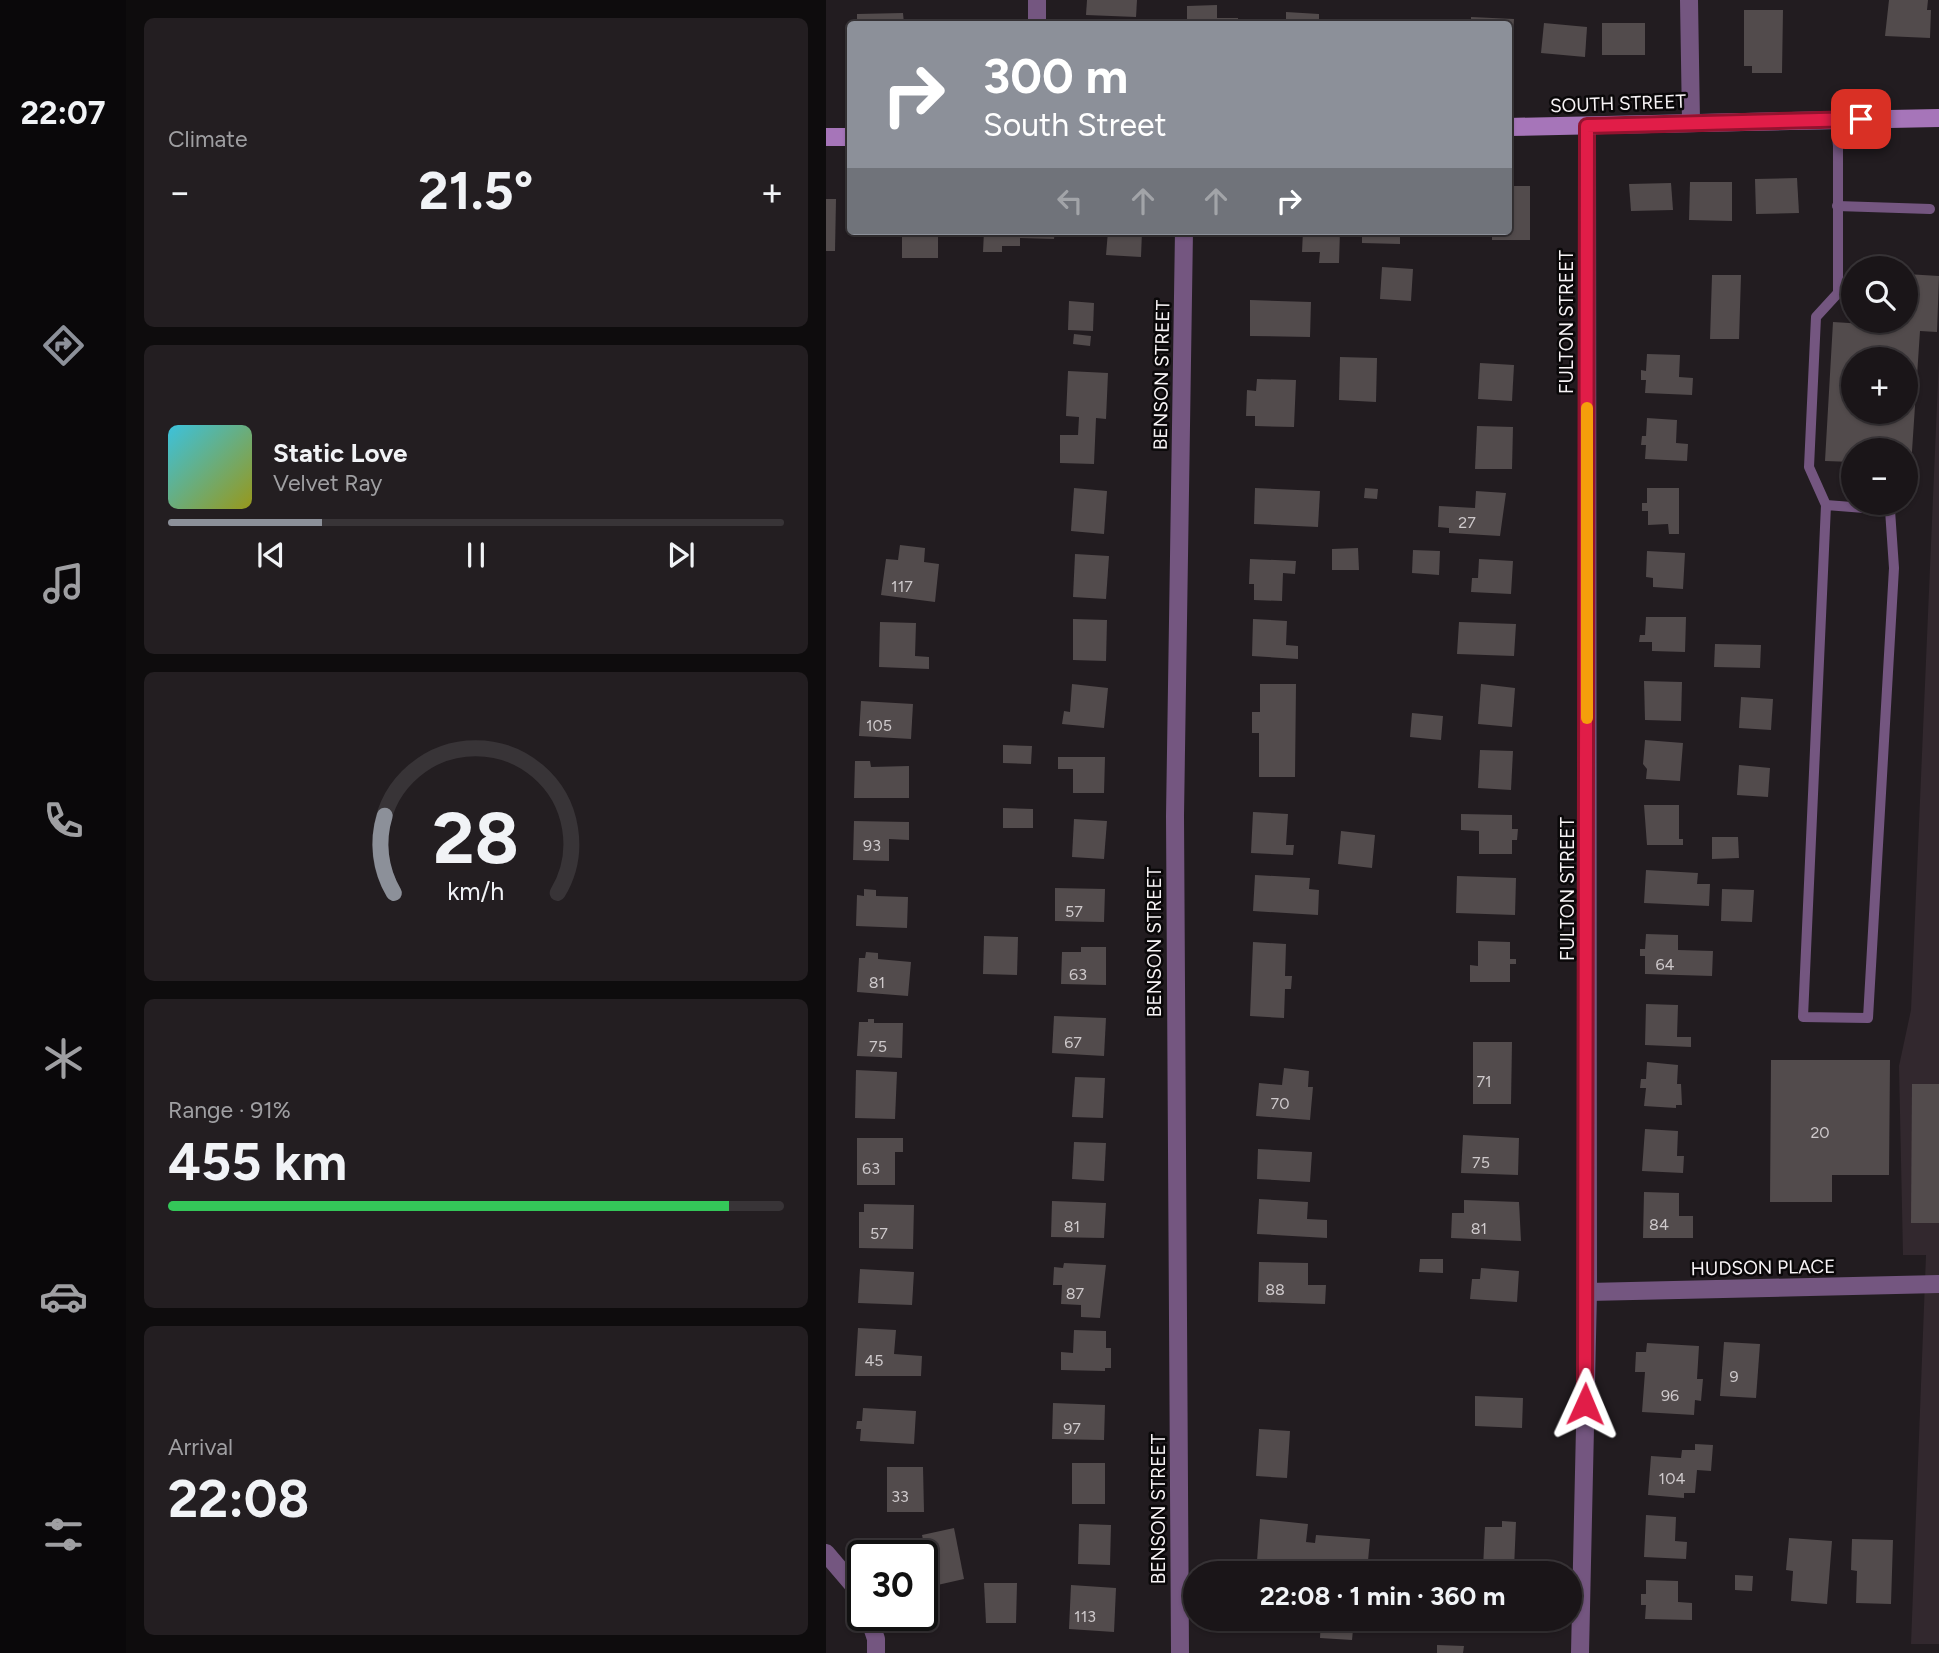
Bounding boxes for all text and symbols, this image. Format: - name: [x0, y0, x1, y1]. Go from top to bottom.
- text: 300 m: [983, 46, 1128, 105]
- icon: right: [868, 49, 959, 140]
- pin: [1831, 89, 1891, 149]
- street label: SOUTH STREET: [1550, 90, 1687, 117]
- text: 22:07: [20, 94, 106, 132]
- icon: arrive: [1842, 100, 1880, 138]
- text: South Street: [983, 106, 1167, 144]
- text: Climate: [168, 125, 247, 153]
- text: 21.5°: [419, 160, 533, 222]
- text: −: [168, 169, 192, 215]
- text: +: [760, 169, 784, 215]
- icon: left: [1051, 182, 1089, 220]
- icon: ahead: [1124, 182, 1162, 220]
- icon: ahead: [1197, 182, 1235, 220]
- icon: right: [1270, 182, 1308, 220]
- street label: FULTON STREET: [1555, 250, 1578, 394]
- map controls: [1841, 256, 1918, 515]
- button: search: [1841, 256, 1918, 333]
- street label: BENSON STREET: [1149, 299, 1174, 450]
- icon: directions: [39, 321, 88, 370]
- button: +: [1841, 347, 1918, 424]
- text: Static Love: [273, 437, 407, 469]
- button: −: [1841, 438, 1918, 515]
- text: Velvet Ray: [273, 469, 382, 497]
- house number: 27: [1458, 513, 1476, 532]
- icon: previous: [252, 536, 290, 574]
- icon: pause: [457, 536, 495, 574]
- icon: next: [662, 536, 700, 574]
- icon: music: [39, 559, 88, 608]
- house number: 117: [891, 577, 913, 596]
- house number: 105: [866, 716, 892, 735]
- text: 28: [433, 794, 519, 881]
- icon: phone: [39, 796, 88, 845]
- street label: FULTON STREET: [1556, 817, 1579, 961]
- house number: 93: [863, 836, 881, 855]
- street label: BENSON STREET: [1143, 866, 1166, 1017]
- text: km/h: [447, 875, 505, 905]
- house number: 57: [1065, 902, 1083, 921]
- house number: 64: [1656, 955, 1675, 974]
- house number: 63: [1069, 965, 1087, 984]
- house number: 81: [869, 973, 885, 992]
- house number: 67: [1064, 1033, 1082, 1052]
- icon: climate: [39, 1034, 88, 1083]
- house number: 75: [869, 1037, 887, 1056]
- house number: 71: [1476, 1072, 1492, 1091]
- house number: 70: [1271, 1094, 1289, 1113]
- text: Range · 91%: [168, 1096, 291, 1124]
- house number: 20: [1810, 1123, 1830, 1142]
- text: 455 km: [168, 1131, 347, 1193]
- house number: 75: [1472, 1153, 1490, 1172]
- house number: 63: [862, 1159, 880, 1178]
- house number: 84: [1649, 1215, 1669, 1234]
- house number: 81: [1064, 1217, 1080, 1236]
- house number: 81: [1471, 1219, 1487, 1238]
- house number: 57: [870, 1224, 888, 1243]
- street label: HUDSON PLACE: [1690, 1255, 1836, 1280]
- icon: car: [39, 1272, 88, 1321]
- house number: 88: [1265, 1280, 1285, 1299]
- house number: 87: [1066, 1284, 1085, 1303]
- house number: 45: [864, 1351, 884, 1370]
- position arrow: [1548, 1367, 1622, 1441]
- house number: 9: [1729, 1367, 1739, 1386]
- house number: 96: [1661, 1386, 1679, 1405]
- house number: 97: [1063, 1419, 1081, 1438]
- text: Arrival: [168, 1433, 233, 1461]
- street label: BENSON STREET: [1147, 1433, 1170, 1584]
- text: 22:08: [168, 1468, 309, 1530]
- house number: 104: [1659, 1469, 1685, 1488]
- house number: 33: [891, 1487, 909, 1506]
- icon: filters: [39, 1510, 88, 1559]
- speed limit sign: 30: [847, 1540, 938, 1631]
- text: 22:08 · 1 min · 360 m: [1260, 1580, 1505, 1612]
- house number: 113: [1074, 1607, 1096, 1626]

